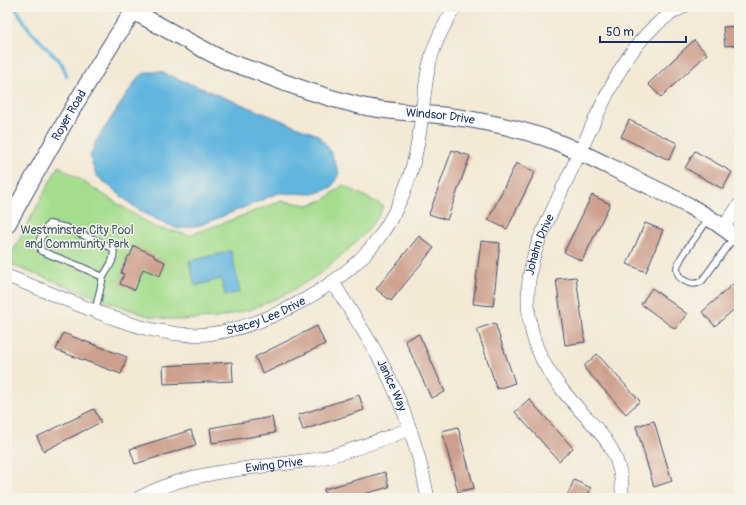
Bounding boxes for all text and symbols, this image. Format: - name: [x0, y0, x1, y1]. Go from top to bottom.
- scale bar: [600, 18, 686, 44]
- text: 50 m: [606, 25, 634, 40]
- street label: Royer Road: [48, 87, 89, 143]
- street label: Windsor Drive: [405, 105, 476, 128]
- street label: Johahn Drive: [522, 212, 557, 276]
- park label: Westminster City Pool and Community Park: [20, 223, 134, 252]
- street label: Stacey Lee Drive: [225, 293, 308, 338]
- street label: Janice Way: [374, 357, 410, 413]
- street label: Ewing Drive: [245, 454, 304, 476]

